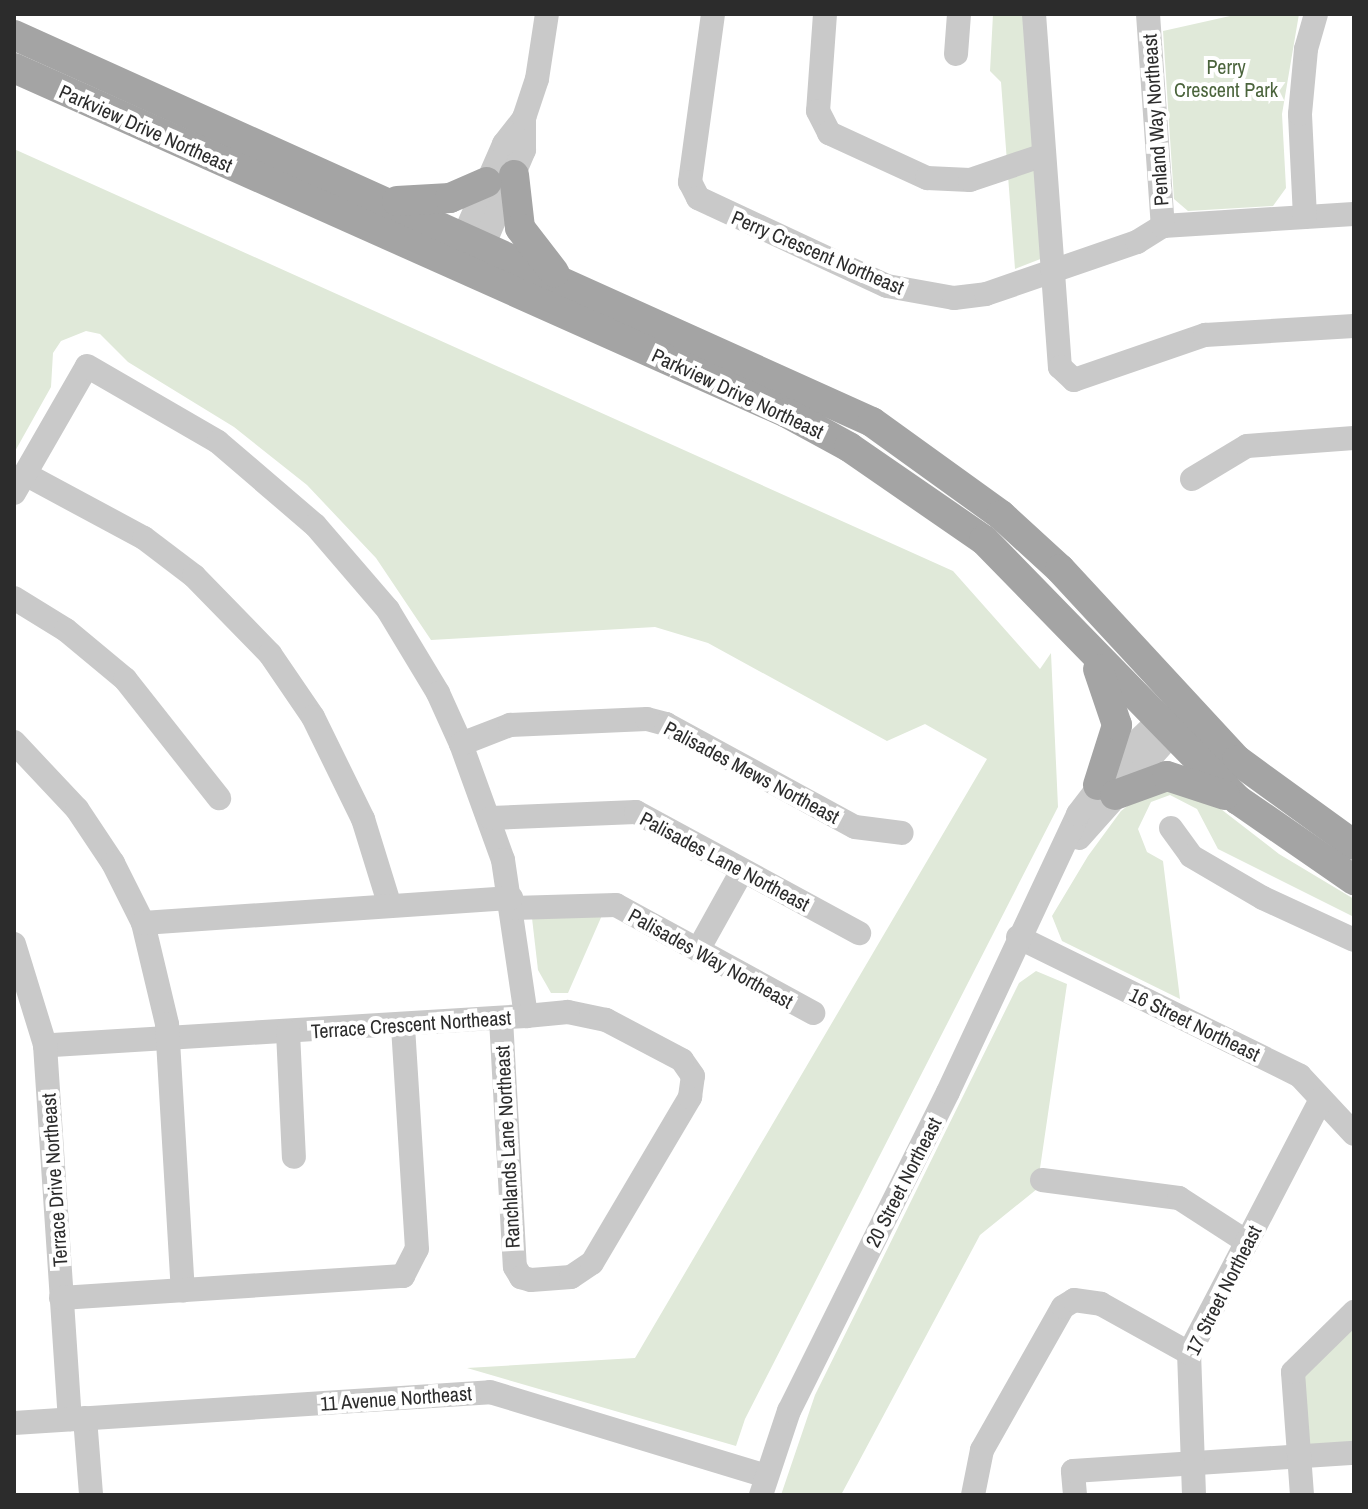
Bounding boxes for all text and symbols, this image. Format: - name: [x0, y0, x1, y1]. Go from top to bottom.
- street label: Penland Way Northeast: [1137, 33, 1173, 207]
- park label: Perry Crescent Park: [1174, 54, 1278, 101]
- street label: Parkview Drive Northeast: [56, 79, 236, 177]
- street label: Perry Crescent Northeast: [728, 205, 908, 299]
- street label: Parkview Drive Northeast: [648, 343, 828, 443]
- street label: Palisades Mews Northeast: [660, 716, 844, 828]
- street label: Palisades Lane Northeast: [636, 806, 814, 916]
- street label: Palisades Way Northeast: [625, 903, 797, 1013]
- street label: 16 Street Northeast: [1126, 982, 1264, 1066]
- street label: Terrace Crescent Northeast: [310, 1005, 512, 1043]
- street label: Ranchlands Lane Northeast: [490, 1045, 524, 1249]
- street label: Terrace Drive Northeast: [36, 1092, 72, 1268]
- street label: 20 Street Northeast: [860, 1113, 946, 1251]
- street label: 17 Street Northeast: [1180, 1221, 1266, 1359]
- street label: 11 Avenue Northeast: [319, 1381, 473, 1415]

